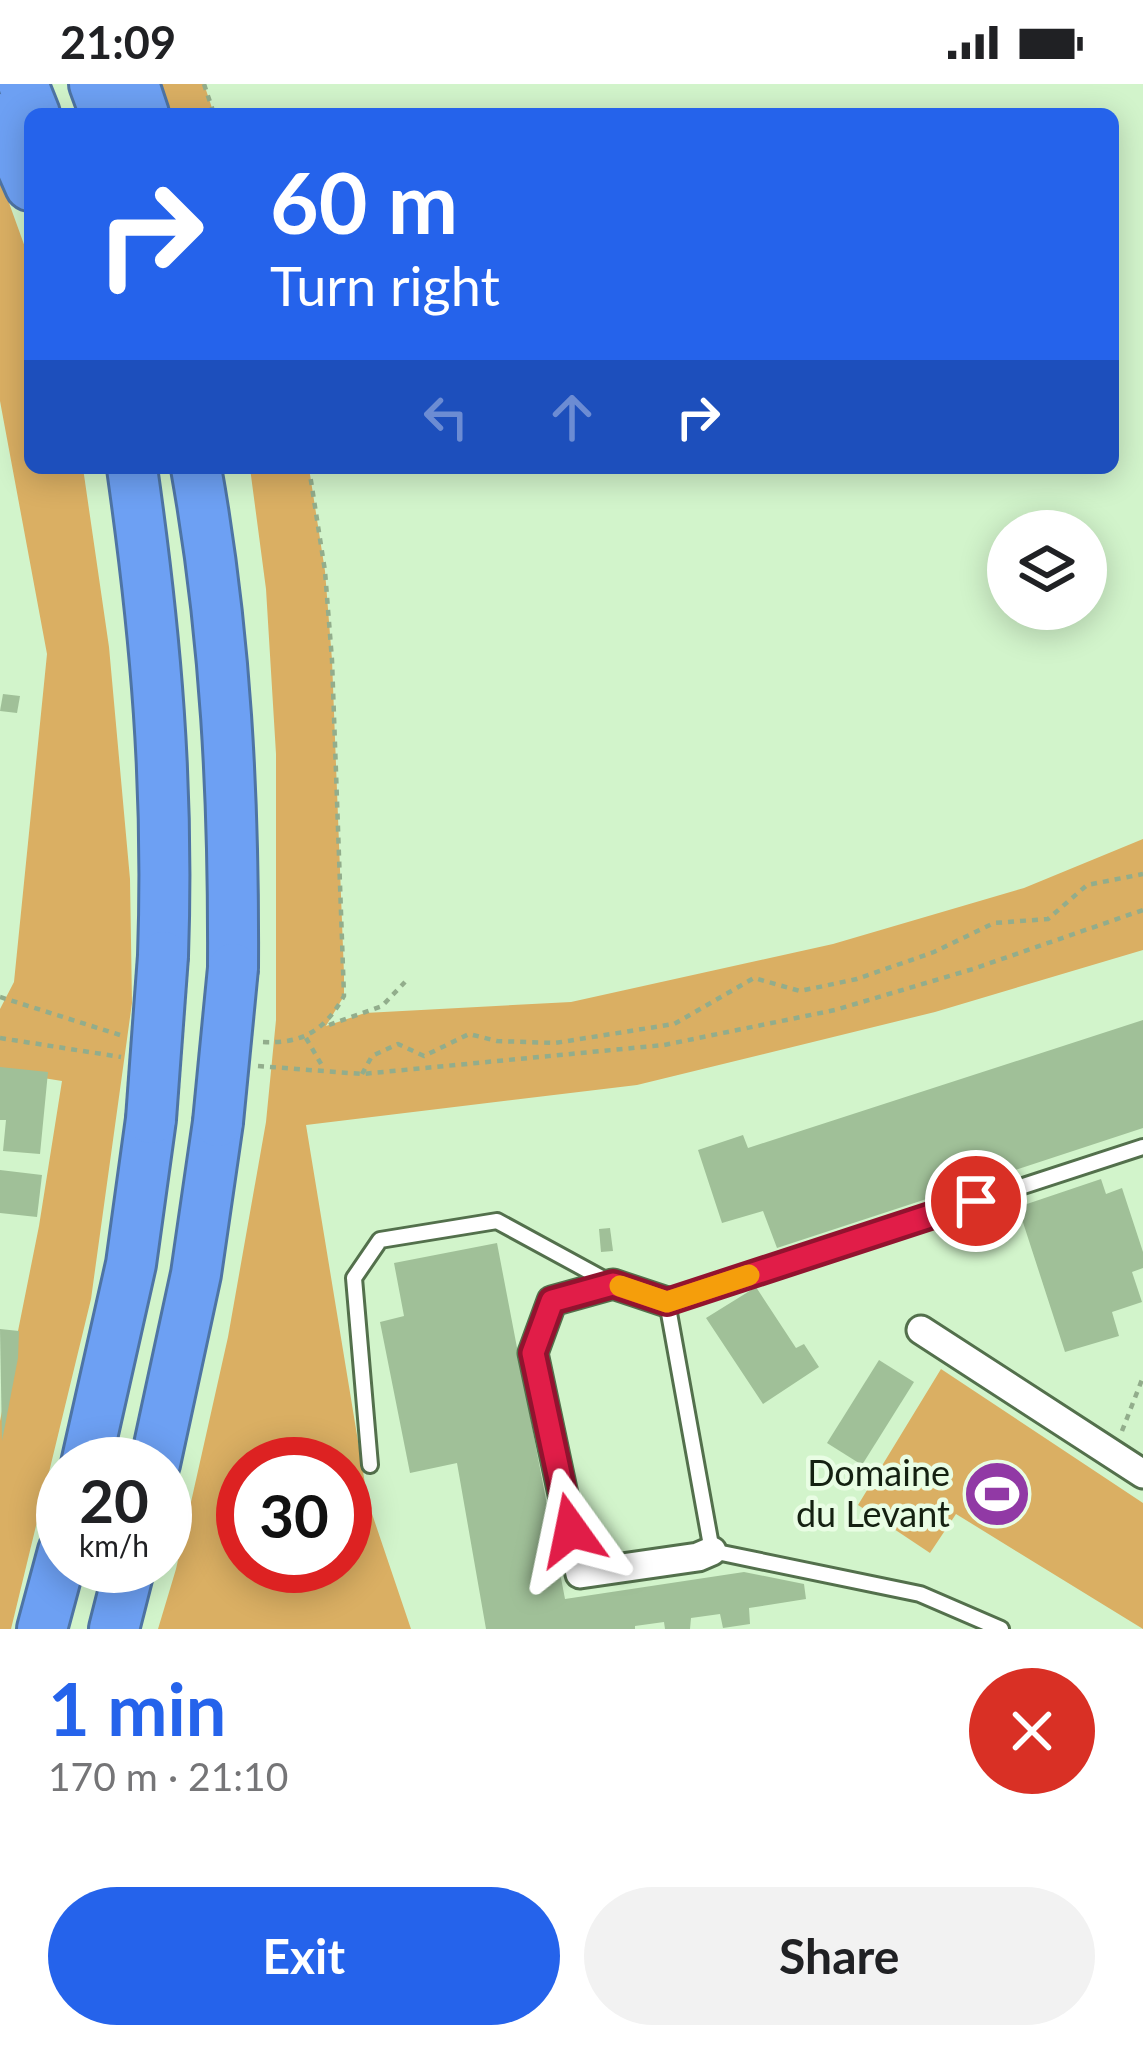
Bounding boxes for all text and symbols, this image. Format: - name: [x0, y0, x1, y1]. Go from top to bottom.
- text: 21:09: [60, 15, 176, 69]
- text: 60 m: [270, 151, 458, 252]
- icon: right: [72, 156, 228, 312]
- text: Turn right: [270, 253, 500, 318]
- icon: left: [413, 384, 479, 450]
- icon: ahead: [539, 384, 605, 450]
- icon: right: [665, 384, 731, 450]
- map controls: [987, 510, 1107, 630]
- button: layers: [987, 510, 1107, 630]
- pin: [925, 1150, 1027, 1252]
- icon: arrive: [943, 1168, 1009, 1234]
- speed limit sign: 30: [216, 1437, 372, 1593]
- place label: Domaine du Levant: [796, 1450, 950, 1535]
- sports icon: Domaine du Levant: [962, 1459, 1032, 1529]
- text: 20: [79, 1464, 149, 1536]
- position arrow: [508, 1467, 634, 1593]
- text: km/h: [79, 1527, 149, 1563]
- text: 1 min: [48, 1665, 226, 1751]
- button: close: [969, 1668, 1095, 1794]
- text: 170 m · 21:10: [48, 1753, 288, 1799]
- button: Exit: [48, 1887, 560, 2025]
- button: Share: [584, 1887, 1095, 2025]

